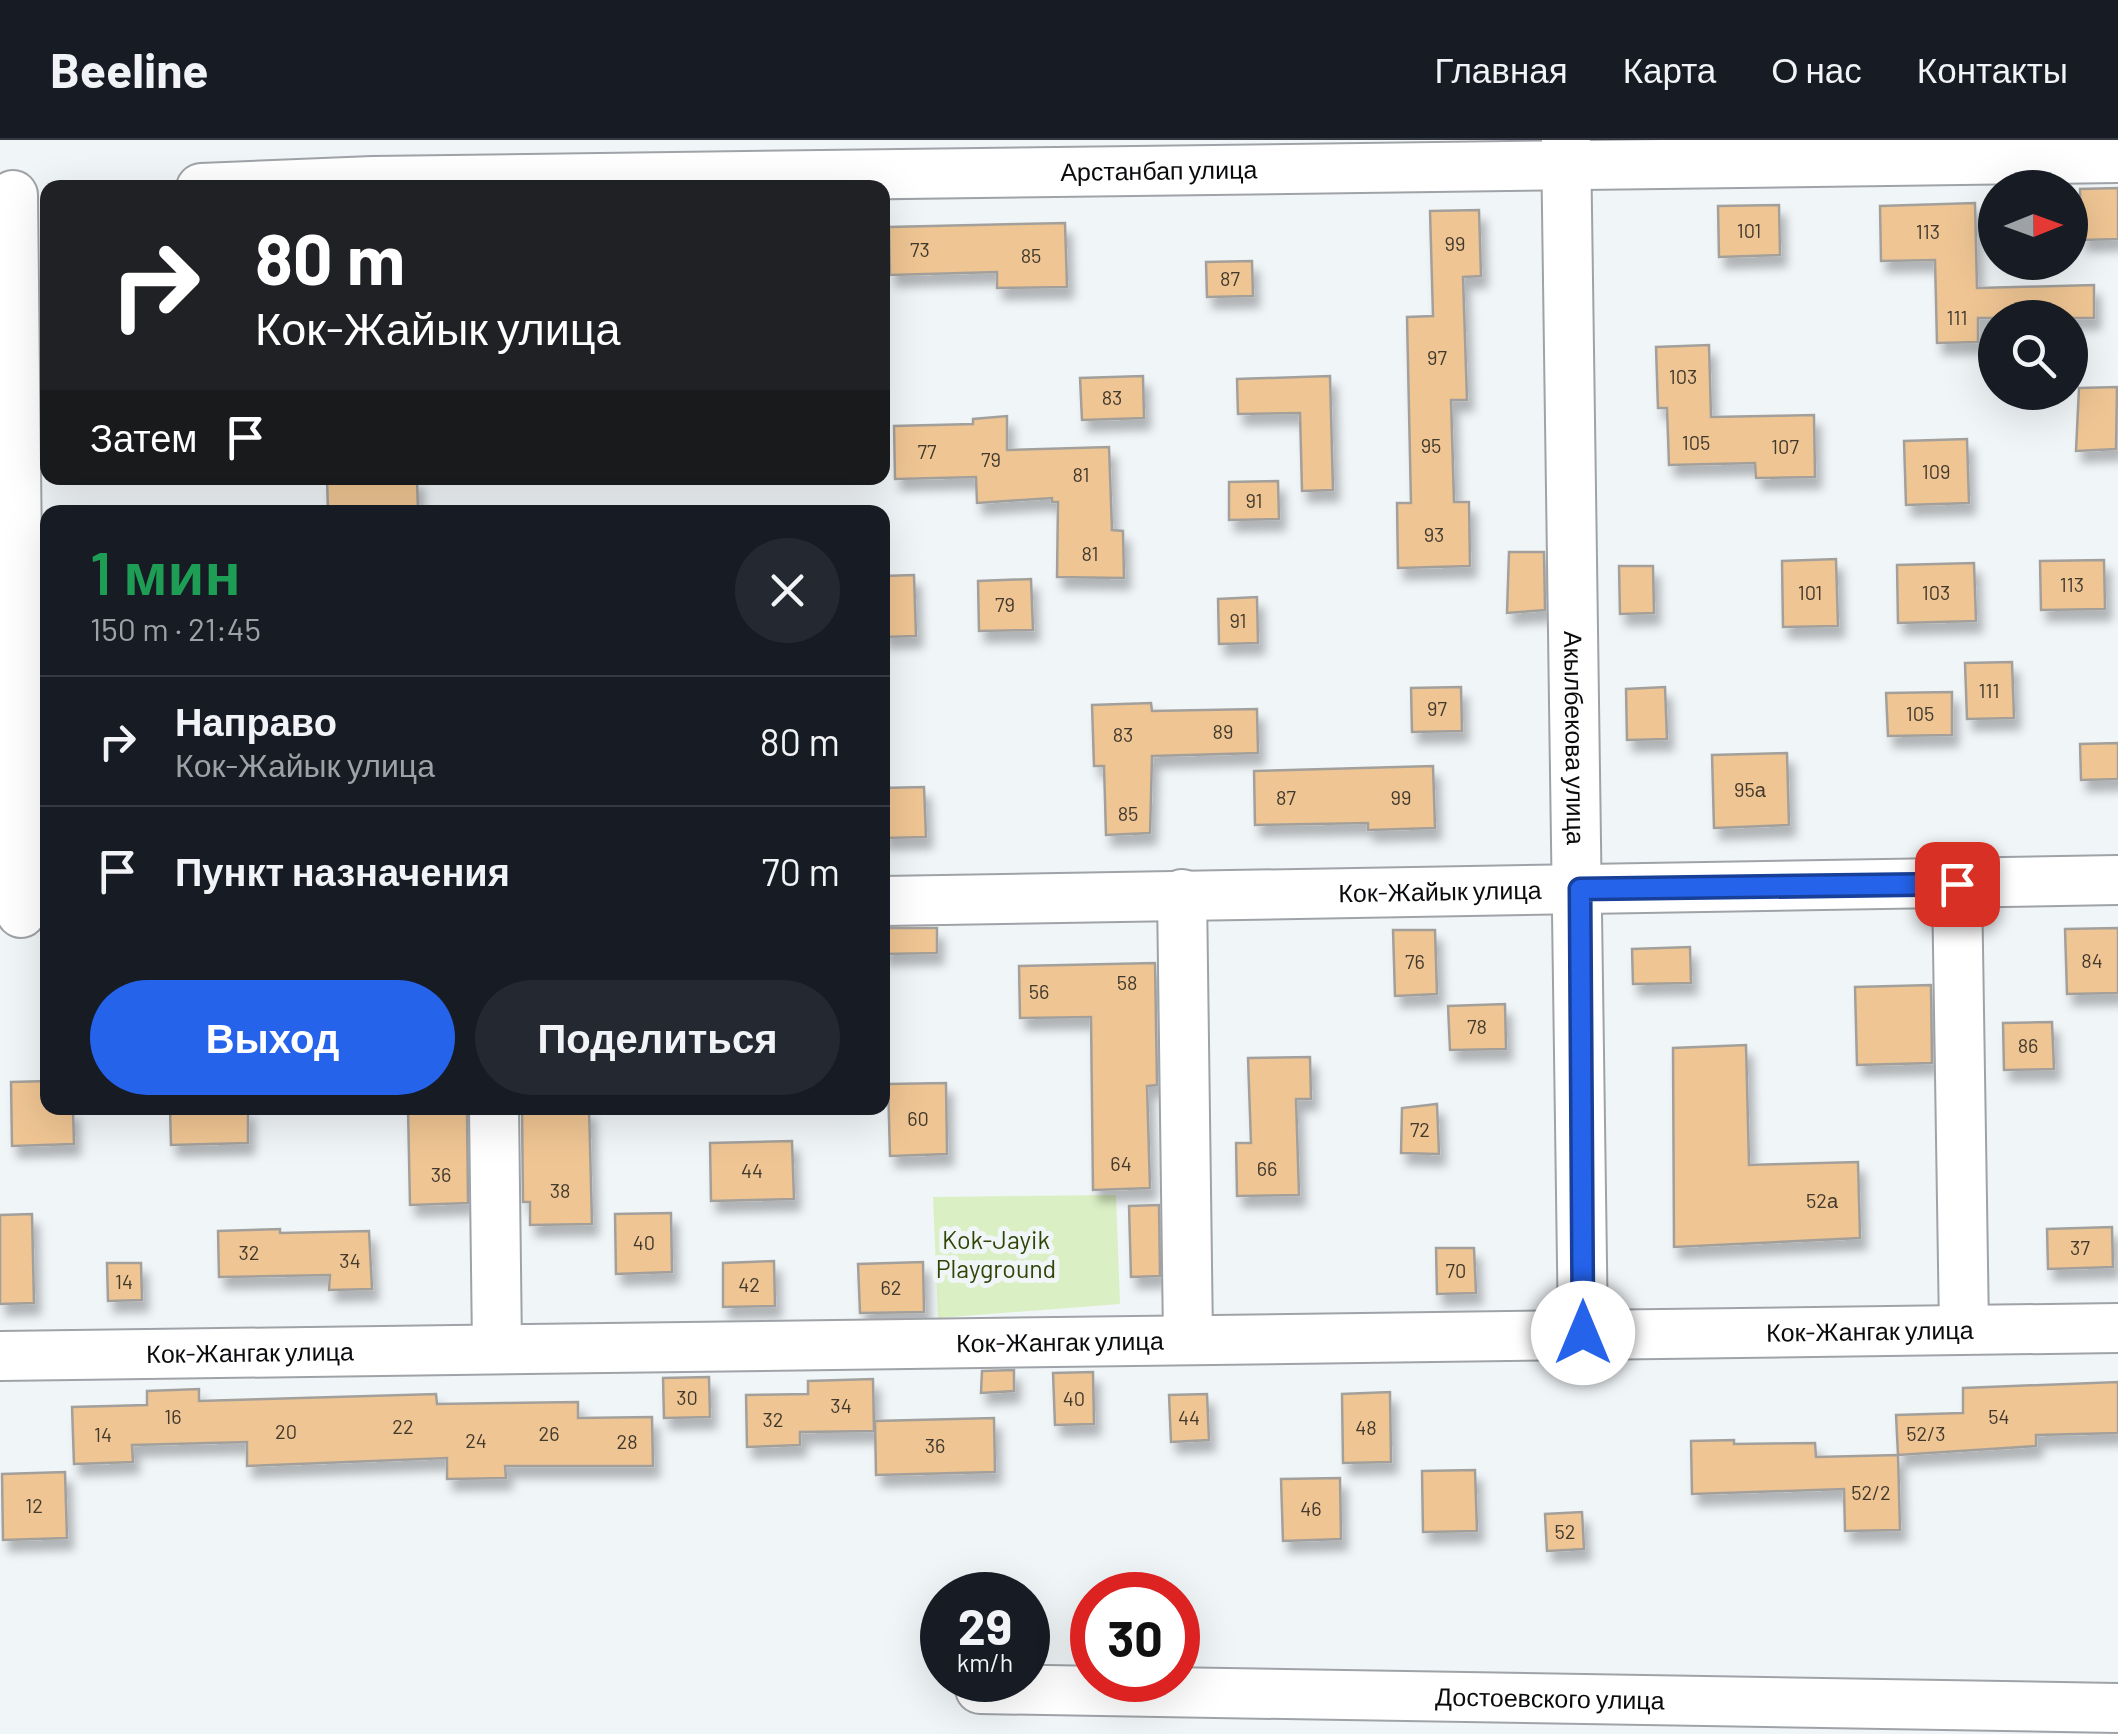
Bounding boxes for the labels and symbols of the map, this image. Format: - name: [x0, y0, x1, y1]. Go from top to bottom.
- street label: Арстанбап улица: [1060, 153, 1258, 186]
- north arrow: [1978, 170, 2088, 280]
- house number: 101: [1737, 218, 1761, 242]
- house number: 113: [1916, 219, 1940, 243]
- house number: 99: [1445, 231, 1465, 255]
- house number: 73: [910, 237, 930, 261]
- house number: 85: [1021, 243, 1041, 267]
- house number: 87: [1220, 266, 1240, 290]
- house number: 111: [1946, 305, 1968, 329]
- house number: 97: [1427, 345, 1447, 369]
- house number: 103: [1669, 364, 1697, 388]
- house number: 83: [1102, 385, 1122, 409]
- house number: 105: [1682, 430, 1710, 454]
- house number: 95: [1421, 433, 1441, 457]
- house number: 107: [1771, 434, 1799, 458]
- house number: 77: [918, 439, 937, 463]
- house number: 79: [981, 447, 1001, 471]
- house number: 109: [1922, 459, 1950, 483]
- house number: 81: [1073, 462, 1089, 486]
- house number: 91: [1245, 488, 1263, 512]
- house number: 93: [1424, 522, 1444, 546]
- house number: 81: [1082, 541, 1098, 565]
- house number: 113: [2060, 572, 2084, 596]
- house number: 101: [1798, 580, 1822, 604]
- house number: 103: [1922, 580, 1950, 604]
- house number: 79: [995, 592, 1015, 616]
- house number: 91: [1229, 608, 1247, 632]
- street label: Акылбекова улица: [1559, 631, 1592, 845]
- house number: 111: [1978, 678, 2000, 702]
- house number: 97: [1427, 696, 1447, 720]
- house number: 105: [1906, 701, 1934, 725]
- house number: 89: [1213, 719, 1233, 743]
- house number: 83: [1113, 722, 1133, 746]
- house number: 95а: [1734, 777, 1767, 801]
- house number: 87: [1276, 785, 1296, 809]
- house number: 99: [1391, 785, 1411, 809]
- house number: 85: [1118, 801, 1138, 825]
- pin: [1915, 842, 2000, 927]
- street label: Кок-Жайык улица: [1338, 874, 1542, 907]
- house number: 84: [2081, 948, 2103, 972]
- house number: 76: [1405, 949, 1425, 973]
- house number: 58: [1117, 970, 1137, 994]
- house number: 56: [1029, 979, 1049, 1003]
- house number: 78: [1467, 1014, 1487, 1038]
- house number: 86: [2018, 1033, 2038, 1057]
- house number: 60: [907, 1106, 929, 1130]
- house number: 72: [1410, 1117, 1430, 1141]
- house number: 64: [1110, 1151, 1132, 1175]
- house number: 66: [1257, 1156, 1277, 1180]
- house number: 44: [741, 1158, 763, 1182]
- house number: 36: [431, 1162, 451, 1186]
- house number: 38: [550, 1178, 570, 1202]
- house number: 52а: [1806, 1188, 1839, 1212]
- park label: Kok-Jayik Playground: [936, 1224, 1056, 1283]
- house number: 40: [633, 1230, 655, 1254]
- house number: 37: [2070, 1235, 2090, 1259]
- house number: 32: [238, 1240, 260, 1264]
- house number: 34: [339, 1248, 361, 1272]
- house number: 70: [1446, 1258, 1466, 1282]
- house number: 14: [115, 1269, 133, 1293]
- house number: 42: [738, 1272, 760, 1296]
- house number: 62: [880, 1275, 902, 1299]
- position arrow: [1531, 1281, 1635, 1385]
- street label: Кок-Жангак улица: [1766, 1314, 1974, 1347]
- street label: Кок-Жангак улица: [956, 1325, 1164, 1357]
- street label: Кок-Жангак улица: [146, 1335, 354, 1368]
- house number: 30: [676, 1385, 698, 1409]
- house number: 40: [1063, 1386, 1085, 1410]
- house number: 34: [830, 1393, 852, 1417]
- house number: 16: [164, 1404, 182, 1428]
- house number: 54: [1988, 1404, 2010, 1428]
- house number: 44: [1178, 1405, 1200, 1429]
- house number: 32: [762, 1407, 784, 1431]
- house number: 22: [392, 1414, 414, 1438]
- house number: 48: [1355, 1415, 1377, 1439]
- house number: 20: [275, 1419, 297, 1443]
- house number: 26: [538, 1421, 560, 1445]
- house number: 52/3: [1906, 1421, 1946, 1445]
- house number: 14: [94, 1422, 112, 1446]
- house number: 24: [465, 1428, 487, 1452]
- house number: 28: [616, 1429, 638, 1453]
- house number: 36: [925, 1433, 945, 1457]
- house number: 52/2: [1851, 1480, 1891, 1504]
- house number: 12: [25, 1493, 43, 1517]
- house number: 46: [1300, 1496, 1322, 1520]
- house number: 52: [1555, 1519, 1576, 1543]
- speed limit sign: 30: [1070, 1572, 1200, 1702]
- street label: Достоевского улица: [1435, 1681, 1665, 1714]

